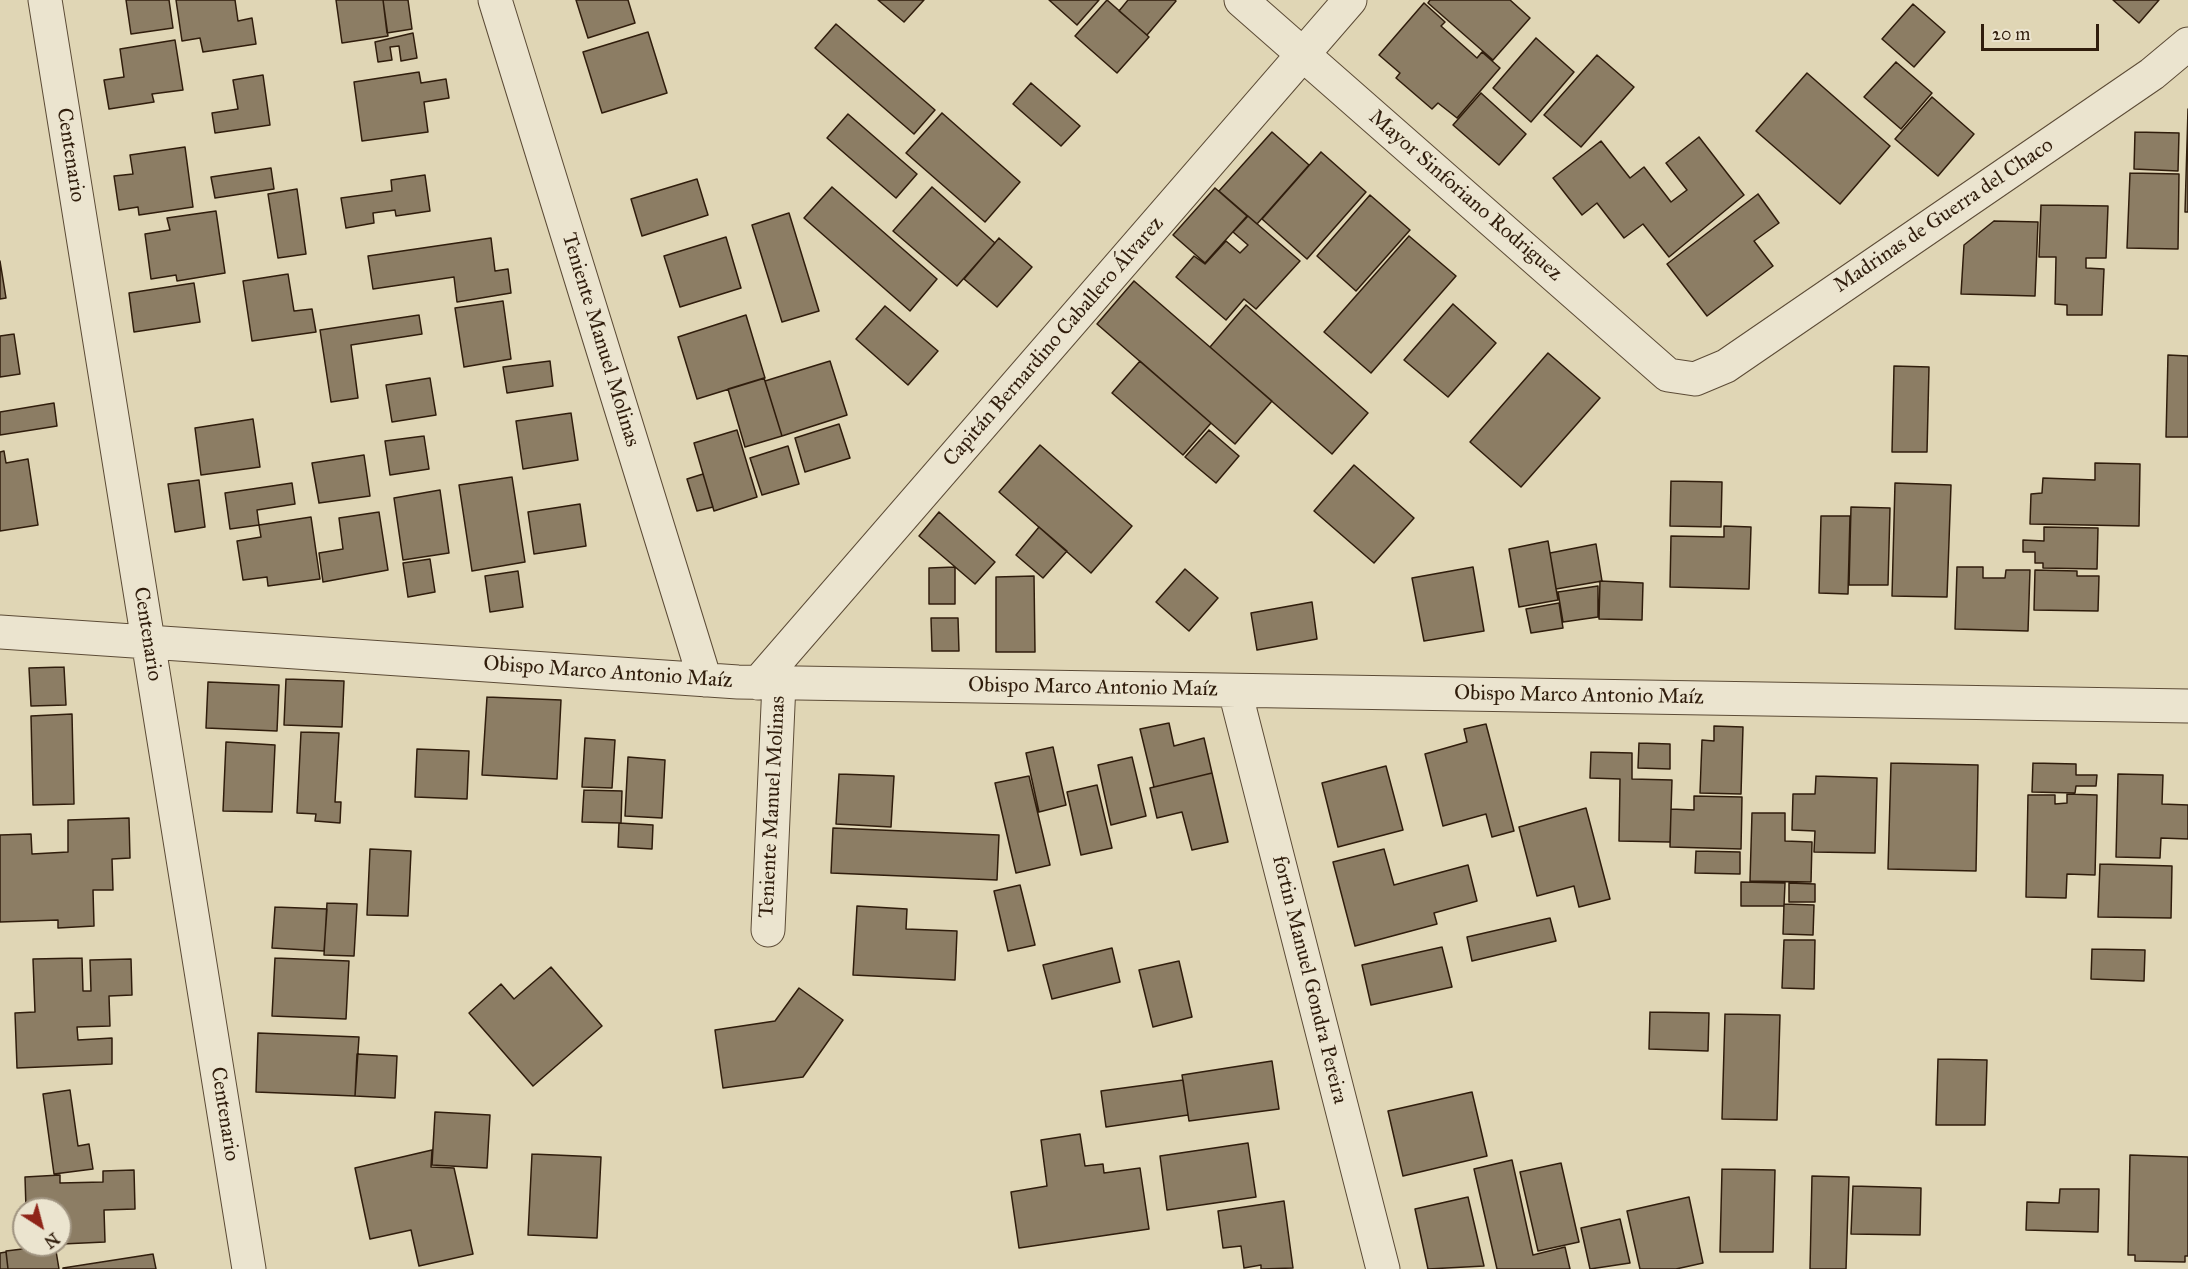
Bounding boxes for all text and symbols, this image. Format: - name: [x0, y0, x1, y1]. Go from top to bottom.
- scale bar: [1984, 12, 2102, 50]
- text: 20 m: [1992, 23, 2030, 45]
- street label: Mayor Sinforiano Rodriguez: [1363, 105, 1567, 287]
- street label: Centenario: [50, 106, 90, 204]
- street label: Madrinas de Guerra del Chaco: [1829, 133, 2059, 299]
- street label: Capitán Bernardino Caballero Álvarez: [939, 212, 1169, 472]
- street label: Teniente Manuel Molinas: [555, 230, 645, 450]
- street label: Centenario: [127, 585, 167, 683]
- street label: Obispo Marco Antonio Maíz: [483, 652, 733, 694]
- street label: Obispo Marco Antonio Maíz: [968, 673, 1218, 703]
- street label: Obispo Marco Antonio Maíz: [1454, 681, 1704, 711]
- street label: Teniente Manuel Molinas: [755, 695, 791, 919]
- street label: fortin Manuel Gondra Pereira: [1266, 853, 1352, 1107]
- street label: Centenario: [204, 1065, 244, 1163]
- north arrow: [12, 1197, 72, 1257]
- text: N: [41, 1229, 63, 1252]

